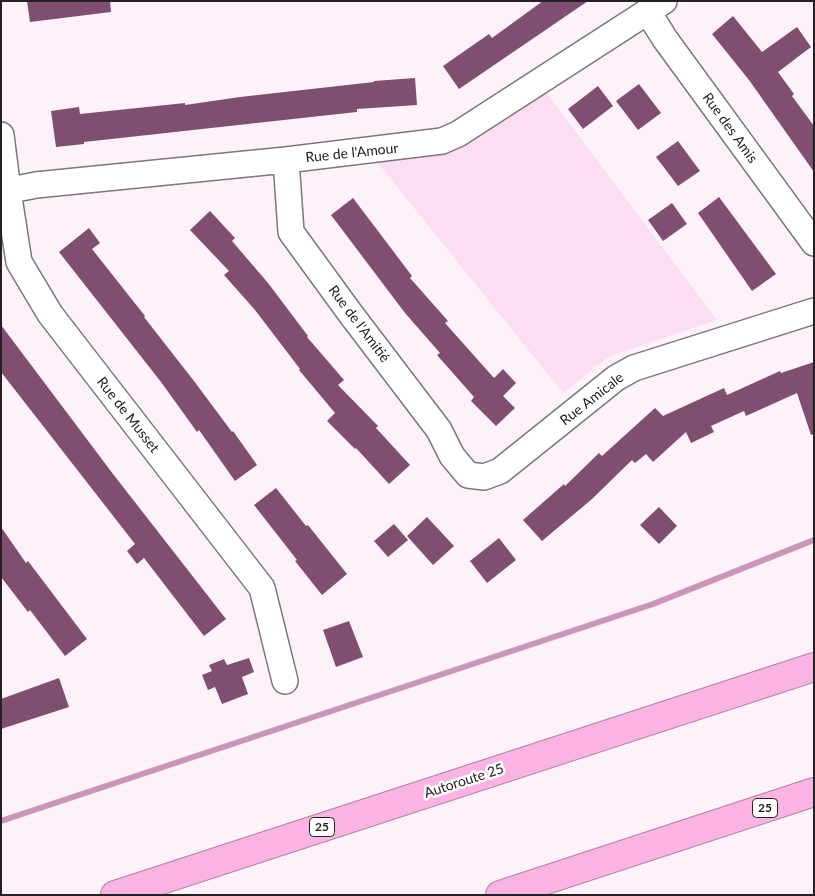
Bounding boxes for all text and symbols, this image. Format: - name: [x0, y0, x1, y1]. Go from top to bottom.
- street label: Rue des Amis: [699, 90, 761, 166]
- street label: Rue de l'Amour: [305, 140, 399, 166]
- street label: Rue de l'Amitié: [325, 282, 393, 366]
- street label: Rue Amicale: [557, 369, 627, 429]
- street label: Rue de Musset: [93, 374, 163, 456]
- street label: Autoroute 25: [422, 760, 506, 802]
- road number: 25: [752, 798, 778, 818]
- road number: 25: [310, 818, 334, 836]

